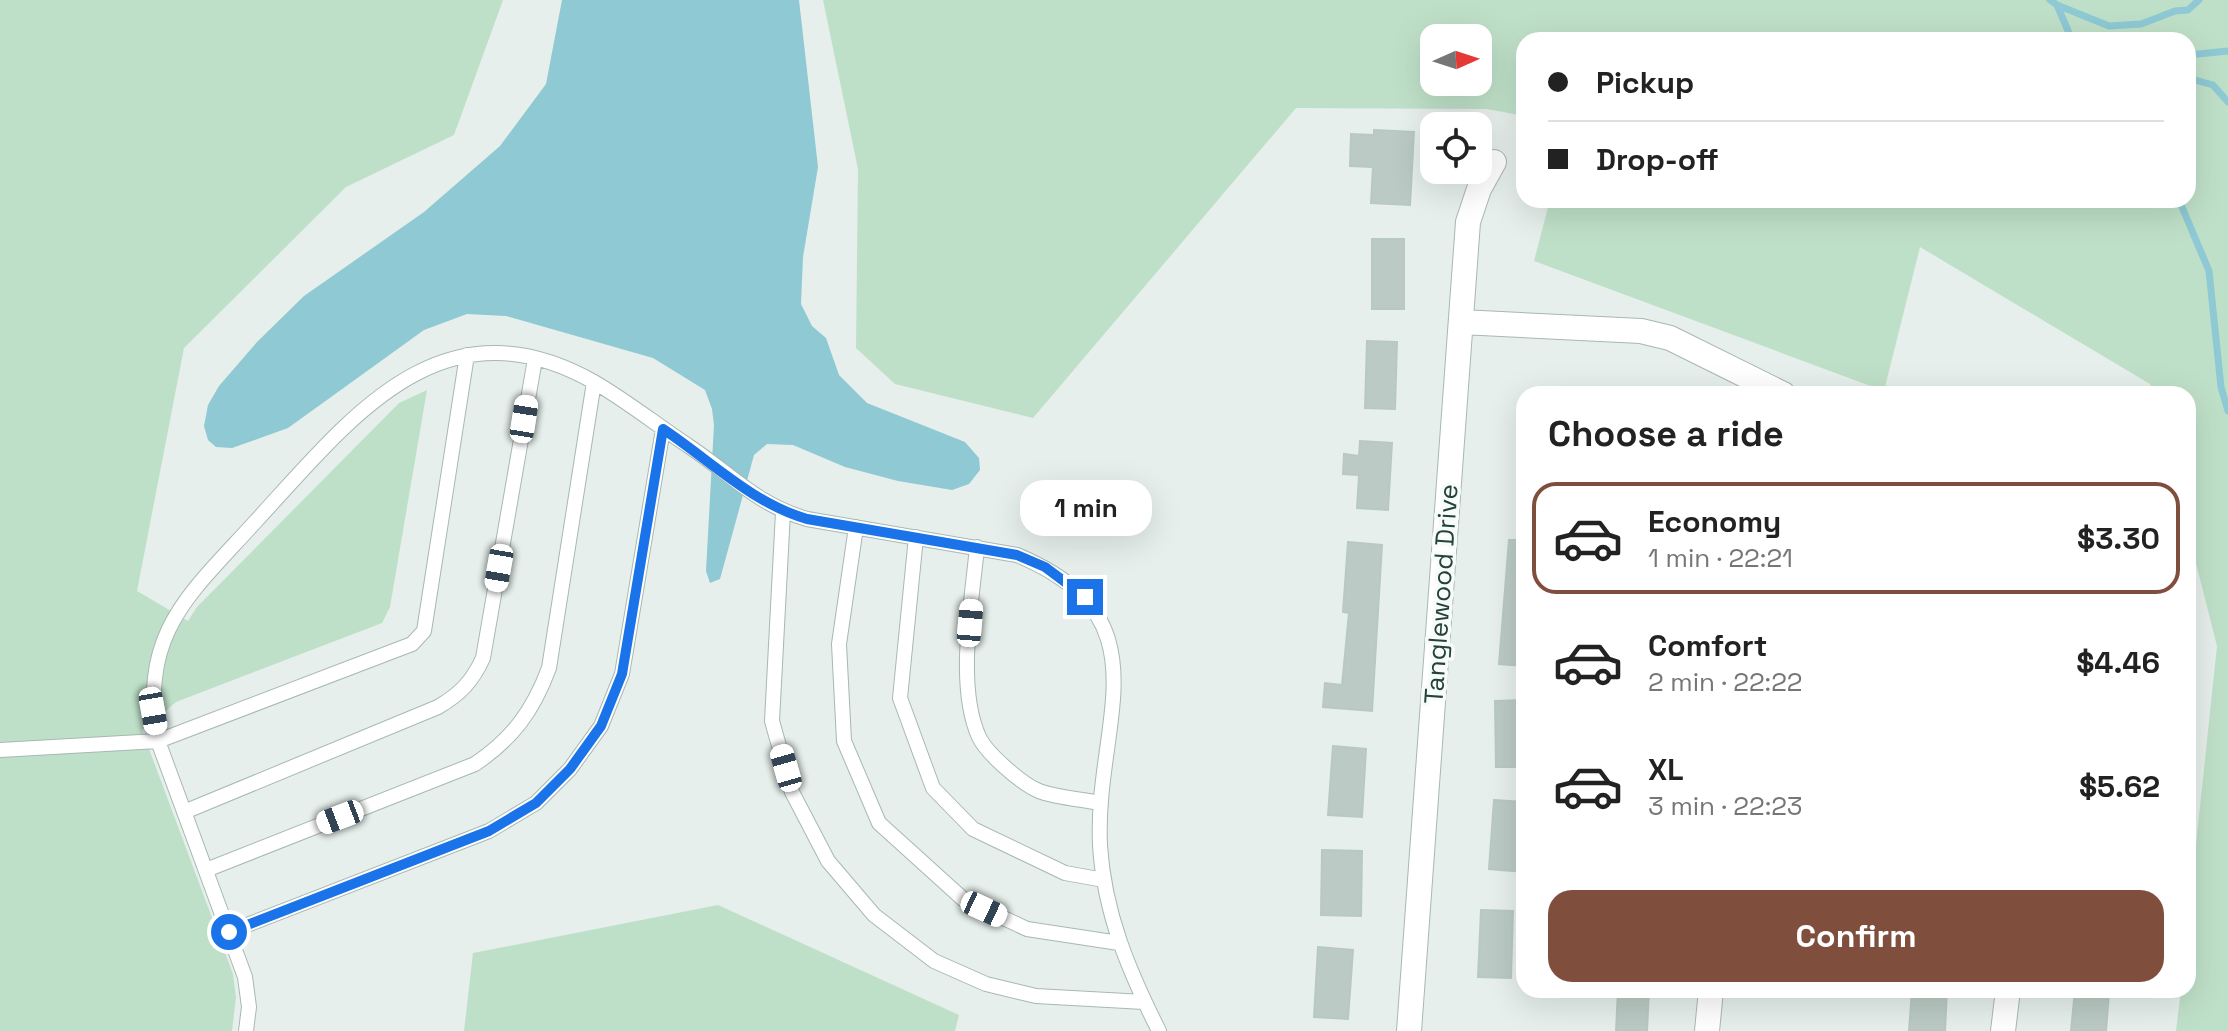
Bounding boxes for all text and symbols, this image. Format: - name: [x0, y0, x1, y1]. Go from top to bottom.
- north arrow: [1420, 24, 1492, 96]
- map controls: [1420, 24, 1492, 184]
- text: Pickup: [1596, 63, 1694, 102]
- button: locate: [1420, 112, 1492, 184]
- text: Drop-off: [1596, 140, 1719, 179]
- car: [508, 393, 540, 445]
- text: Choose a ride: [1548, 411, 1784, 457]
- callout: 1 min: [1019, 481, 1151, 537]
- street label: Tanglewood Drive: [1416, 483, 1466, 705]
- text: 1 min: [1054, 491, 1118, 525]
- icon: car: [1552, 502, 1624, 574]
- text: Economy: [1648, 502, 1781, 541]
- text: $3.30: [2077, 519, 2160, 558]
- text: 1 min · 22:21: [1648, 541, 1793, 575]
- car: [483, 542, 515, 594]
- route end: [1067, 579, 1103, 615]
- car: [956, 598, 984, 648]
- icon: car: [1552, 626, 1624, 698]
- text: Comfort: [1648, 626, 1767, 665]
- text: $4.46: [2076, 643, 2160, 682]
- text: 2 min · 22:22: [1648, 665, 1803, 699]
- car: [137, 685, 169, 737]
- car: [768, 742, 804, 794]
- icon: car: [1552, 750, 1624, 822]
- text: XL: [1648, 750, 1684, 789]
- text: $5.62: [2079, 767, 2160, 806]
- text: 3 min · 22:23: [1648, 789, 1803, 823]
- car: [313, 797, 367, 837]
- car: [957, 888, 1011, 930]
- button: Confirm: [1548, 890, 2164, 982]
- route start: [211, 914, 247, 950]

